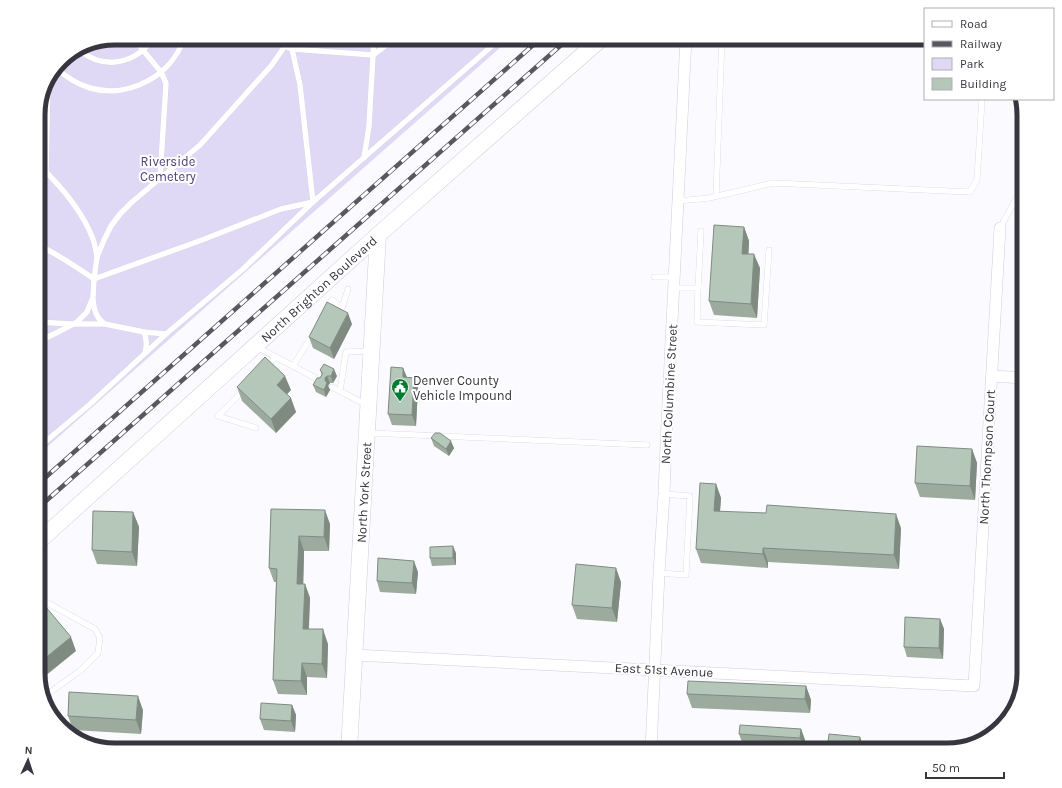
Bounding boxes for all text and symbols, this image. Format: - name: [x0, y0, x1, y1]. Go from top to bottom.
- legend: [924, 8, 1054, 100]
- text: Road: [960, 17, 988, 31]
- text: Railway: [960, 37, 1002, 51]
- text: Park: [960, 57, 985, 71]
- text: Building: [960, 77, 1007, 91]
- park label: Riverside Cemetery: [140, 154, 196, 184]
- street label: North Brighton Boulevard: [258, 233, 380, 345]
- street label: North Columbine Street: [658, 324, 680, 464]
- place label: Denver County Vehicle Impound: [413, 373, 512, 403]
- public building icon: Denver County Vehicle Impound: [390, 377, 410, 402]
- street label: North Thompson Court: [976, 389, 998, 525]
- street label: North York Street: [353, 442, 374, 543]
- street label: East 51st Avenue: [614, 660, 714, 680]
- north arrow: [8, 740, 48, 780]
- text: N: [24, 744, 33, 757]
- scale bar: [926, 754, 1004, 780]
- text: 50 m: [932, 761, 960, 775]

